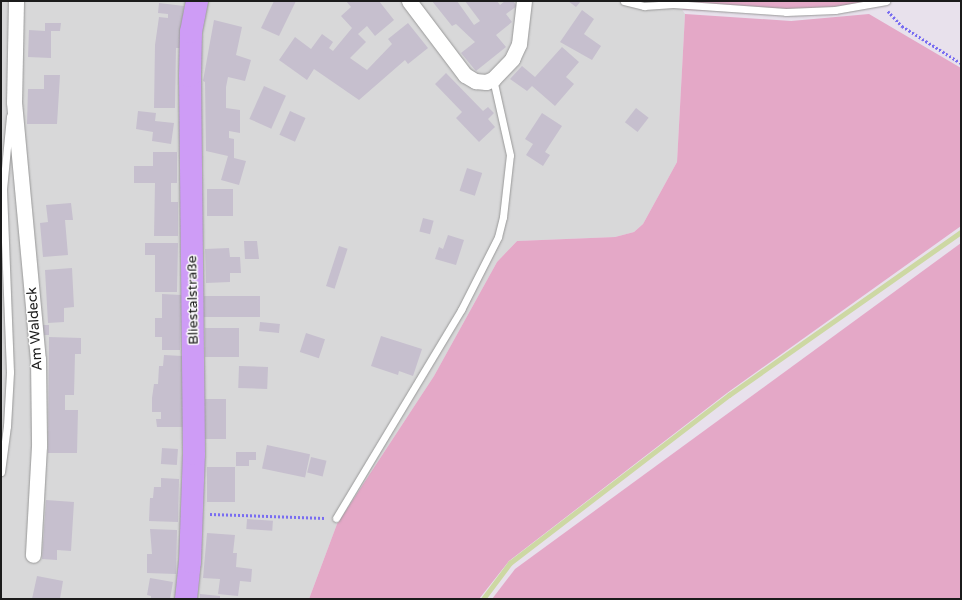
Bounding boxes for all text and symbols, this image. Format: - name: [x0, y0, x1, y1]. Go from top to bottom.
- street label: Bliestalstraße: [184, 255, 202, 345]
- street label: Am Waldeck: [24, 287, 46, 371]

